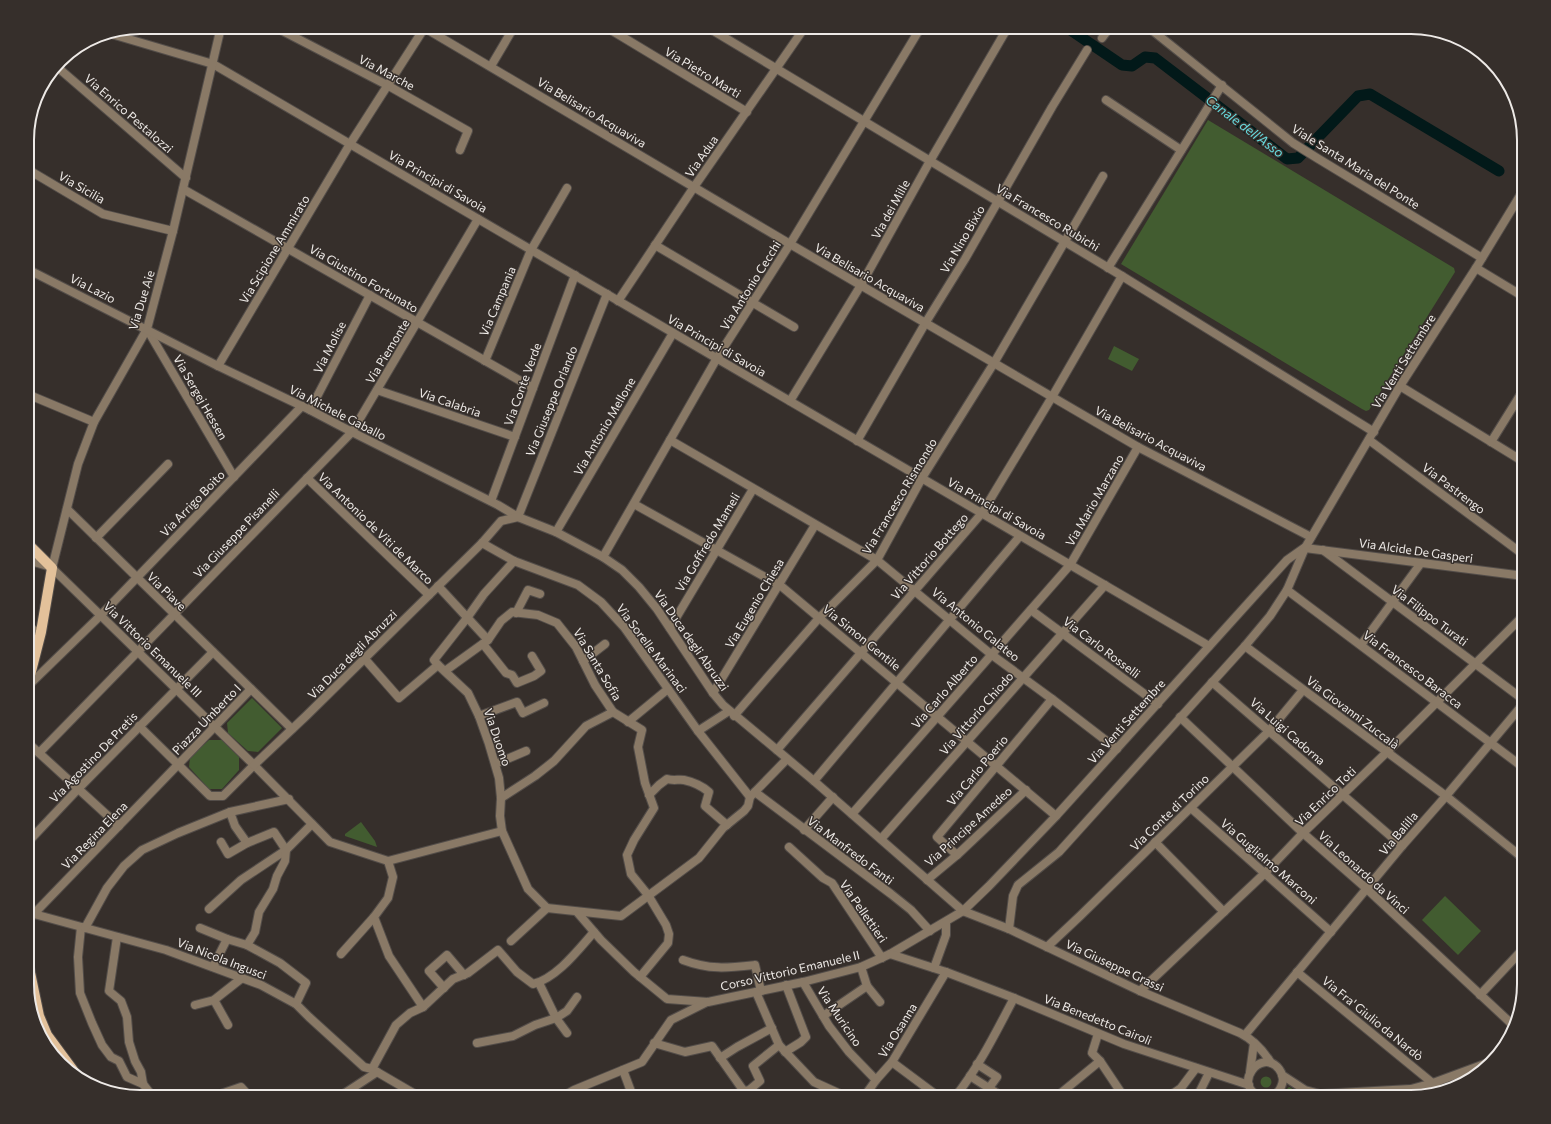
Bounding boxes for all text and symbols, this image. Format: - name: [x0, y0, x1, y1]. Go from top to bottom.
- street label: Via Pietro Marti: [662, 44, 744, 100]
- street label: Via Marche: [357, 51, 417, 93]
- street label: Via Enrico Pestalozzi: [82, 71, 176, 155]
- street label: Via Belisario Acquaviva: [535, 74, 649, 150]
- water label: Canale dell'Asso: [1203, 91, 1288, 161]
- street label: Viale Santa Maria del Ponte: [1289, 121, 1423, 211]
- street label: Via Adua: [682, 132, 720, 180]
- street label: Via Principi di Savoia: [386, 147, 490, 215]
- street label: Via Sicilia: [56, 168, 108, 206]
- street label: Via dei Mille: [868, 177, 912, 241]
- street label: Via Francesco Rubichi: [994, 181, 1102, 253]
- street label: Via Scipione Ammirato: [236, 192, 312, 306]
- street label: Via Nino Bixio: [937, 203, 987, 275]
- street label: Via Antonio Cecchi: [717, 238, 783, 332]
- street label: Via Belisario Acquaviva: [813, 240, 927, 314]
- street label: Via Giustino Fortunato: [307, 241, 421, 315]
- street label: Via Campania: [476, 264, 518, 338]
- street label: Via Due Aie: [125, 268, 157, 332]
- street label: Via Lazio: [68, 271, 118, 305]
- street label: Via Principi di Savoia: [665, 311, 769, 379]
- street label: Via Venti Settembre: [1368, 311, 1438, 411]
- street label: Via Piemonte: [362, 316, 412, 386]
- street label: Via Molise: [310, 319, 348, 375]
- street label: Via Conte Verde: [501, 341, 543, 427]
- street label: Via Giuseppe Orlando: [522, 344, 580, 458]
- street label: Via Sergej Hessen: [171, 352, 231, 442]
- street label: Via Antonio Mellone: [570, 375, 638, 477]
- street label: Via Michele Gaballo: [287, 381, 389, 443]
- street label: Via Calabria: [417, 385, 483, 419]
- street label: Via Belisario Acquaviva: [1093, 403, 1209, 473]
- street label: Via Francesco Rismondo: [859, 435, 939, 557]
- street label: Via Mario Marzano: [1062, 452, 1126, 548]
- street label: Via Pastrengo: [1420, 460, 1488, 516]
- street label: Via Arrigo Boito: [157, 467, 227, 539]
- street label: Via Antonio de Viti de Marco: [316, 469, 436, 587]
- street label: Via Principi di Savoia: [945, 474, 1049, 542]
- street label: Via Giuseppe Pisanelli: [190, 486, 282, 580]
- street label: Via Goffredo Mameli: [672, 490, 742, 594]
- street label: Via Vittorio Bottego: [888, 510, 970, 602]
- street label: Via Alcide De Gasperi: [1358, 535, 1474, 565]
- street label: Via Eugenio Chiesa: [722, 556, 786, 650]
- street label: Via Piave: [145, 569, 189, 613]
- street label: Via Filippo Turati: [1389, 582, 1471, 648]
- street label: Via Antonio Galateo: [929, 584, 1023, 664]
- street label: Via Duca degli Abruzzi: [652, 587, 732, 693]
- street label: Via Vittorio Emanuele III: [101, 598, 205, 700]
- street label: Via Sorelle Marinaci: [614, 601, 690, 695]
- street label: Via Simon Gentile: [820, 601, 904, 673]
- street label: Via Duca degli Abruzzi: [305, 607, 399, 701]
- street label: Via Carlo Rosselli: [1061, 613, 1143, 681]
- street label: Via Santa Sofia: [571, 625, 625, 703]
- street label: Via Francesco Baracca: [1361, 627, 1465, 711]
- street label: Via Carlo Alberto: [908, 651, 980, 731]
- street label: Via Vittorio Chiodo: [936, 669, 1016, 757]
- street label: Via Giovanni Zuccalà: [1304, 673, 1402, 751]
- street label: Via Venti Settembre: [1084, 676, 1168, 766]
- street label: Piazza Umberto I: [169, 681, 243, 757]
- street label: Via Luigi Cadorna: [1248, 695, 1328, 767]
- street label: Via Duomo: [482, 706, 514, 768]
- street label: Via Agostino De Pretis: [46, 709, 140, 805]
- street label: Via Carlo Poerio: [943, 732, 1011, 808]
- street label: Via Enrico Toti: [1292, 764, 1358, 828]
- street label: Via Conte di Torino: [1127, 771, 1211, 853]
- street label: Via Principe Amedeo: [922, 783, 1014, 869]
- street label: Via Regina Elena: [58, 798, 130, 872]
- street label: Via Balilla: [1376, 808, 1420, 858]
- street label: Via Manfredo Fanti: [805, 813, 897, 887]
- street label: Via Guglielmo Marconi: [1218, 815, 1320, 907]
- street label: Via Leonardo da Vinci: [1316, 828, 1412, 916]
- street label: Via Pellettieri: [837, 877, 891, 945]
- street label: Via Nicola Ingusci: [175, 935, 269, 981]
- street label: Via Giuseppe Grassi: [1064, 936, 1166, 994]
- street label: Corso Vittorio Emanuele II: [719, 947, 861, 993]
- street label: Via Fra' Giulio da Nardò: [1320, 973, 1426, 1063]
- street label: Via Muricino: [815, 983, 865, 1049]
- street label: Via Benedetto Cairoli: [1042, 991, 1154, 1047]
- street label: Via Osanna: [875, 1000, 919, 1060]

